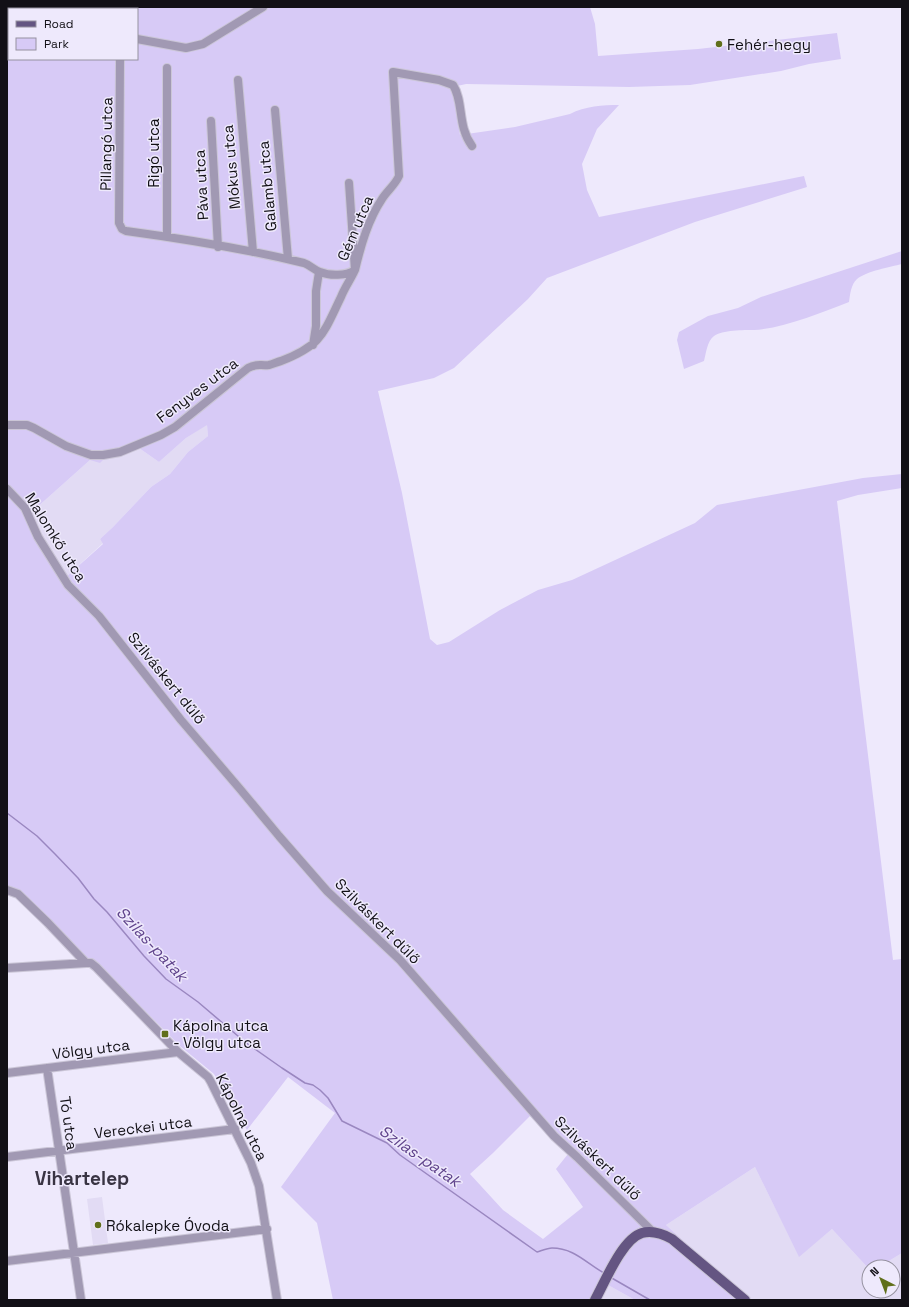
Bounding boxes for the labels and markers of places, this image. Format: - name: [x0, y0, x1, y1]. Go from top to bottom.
- place label: Fehér-hegy: [727, 35, 811, 54]
- marker: Fehér-hegy: [714, 39, 724, 49]
- place label: Kápolna utca - Völgy utca: [173, 1016, 269, 1052]
- marker: Kápolna utca - Völgy utca: [160, 1029, 170, 1039]
- place label: Rókalepke Óvoda: [106, 1216, 230, 1235]
- marker: Rókalepke Óvoda: [93, 1220, 103, 1230]

